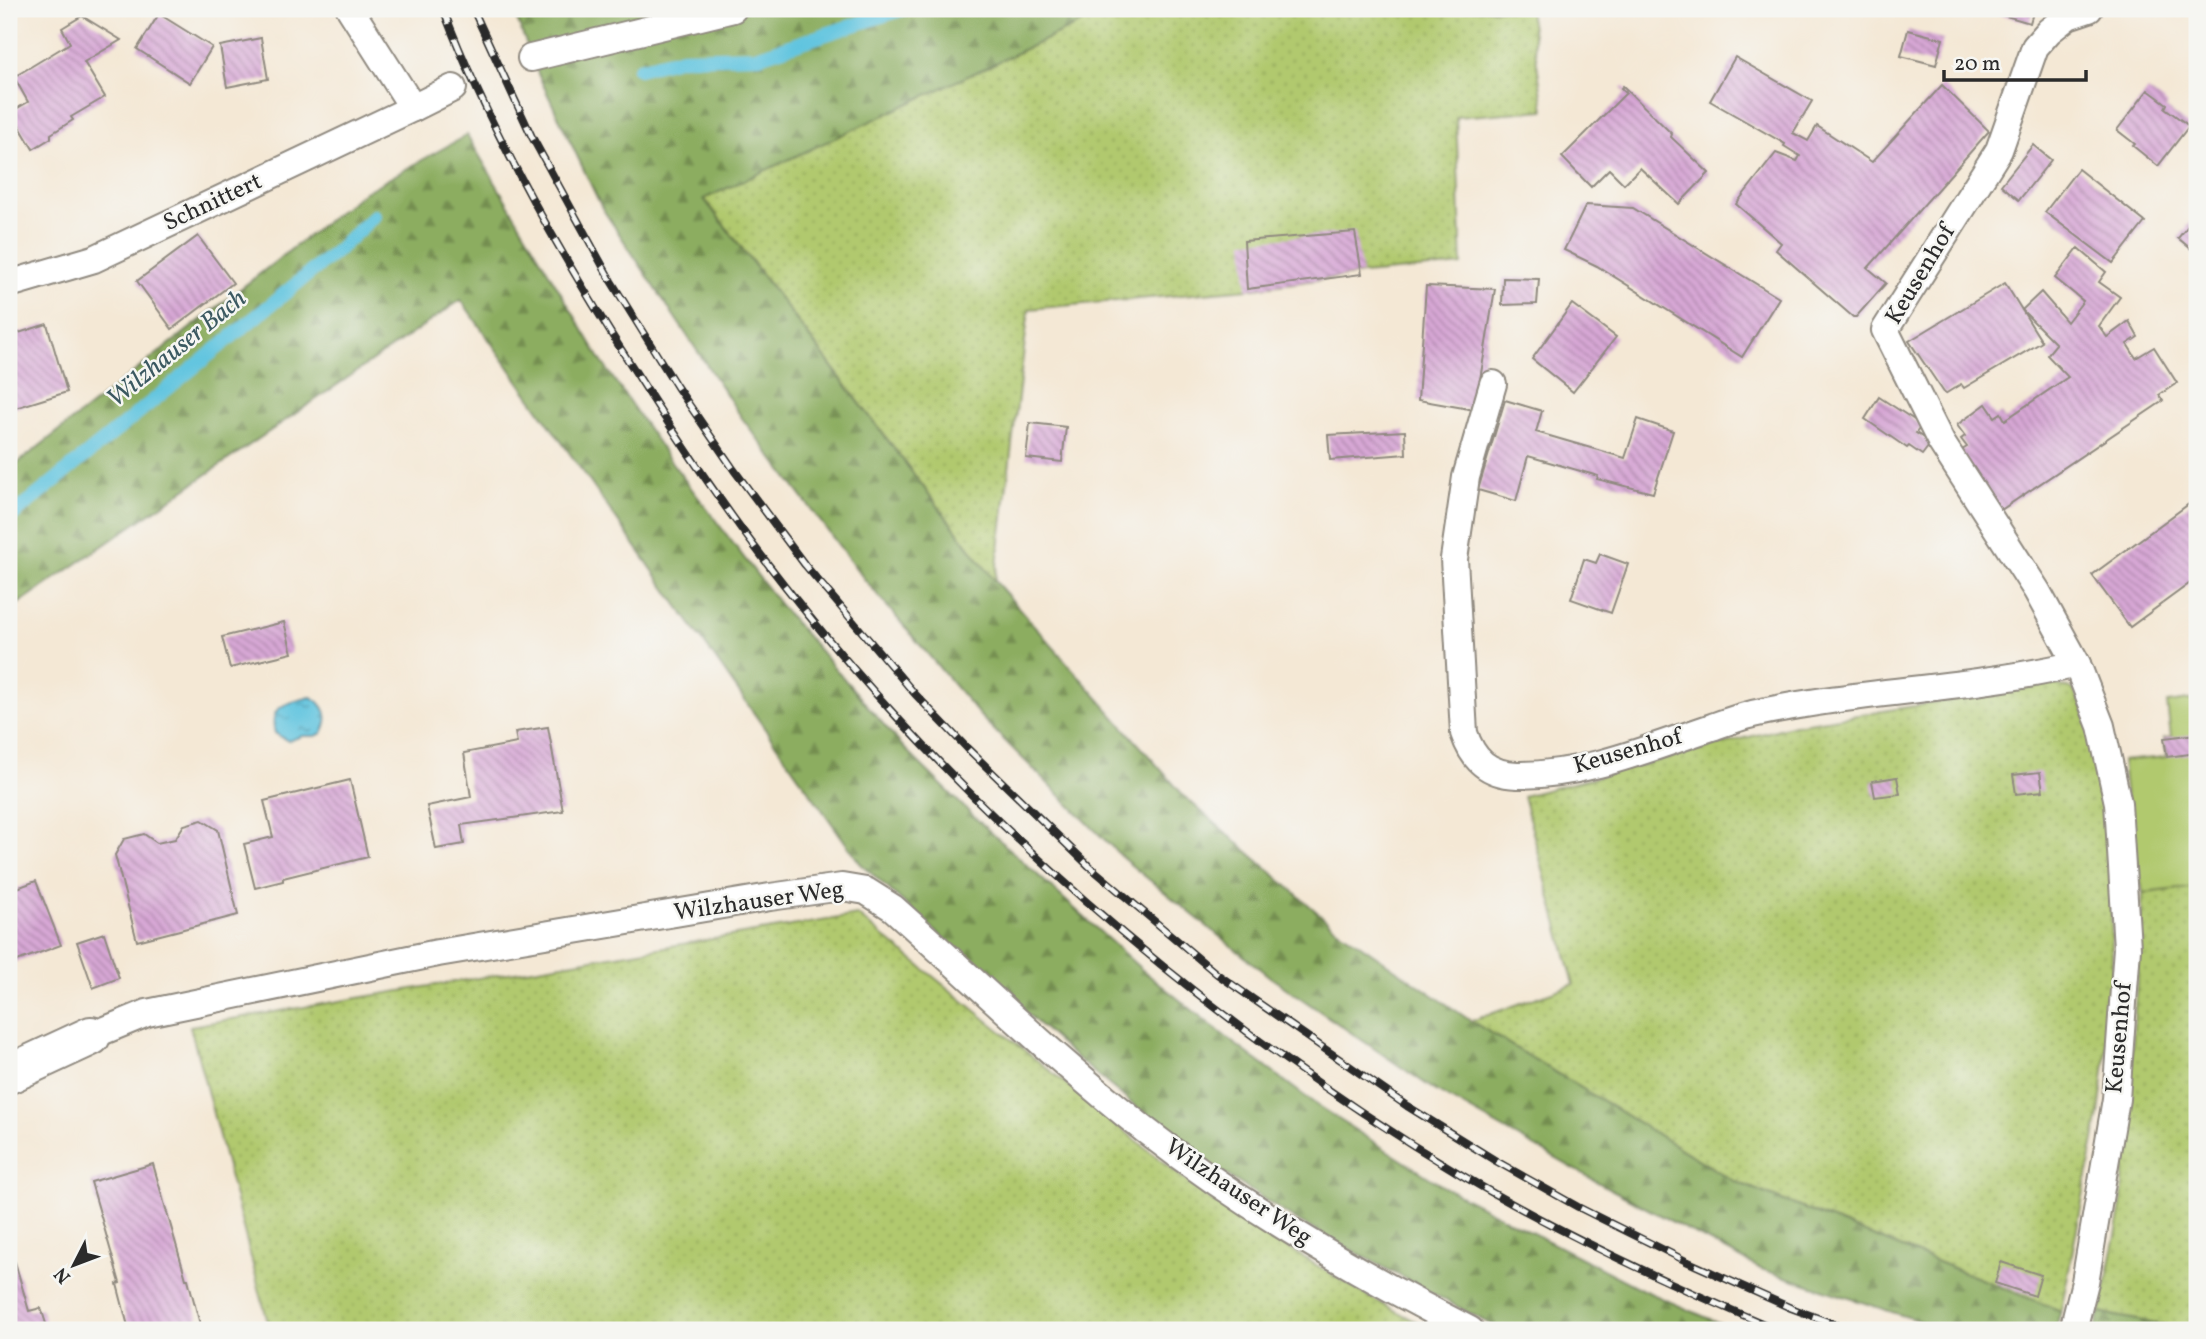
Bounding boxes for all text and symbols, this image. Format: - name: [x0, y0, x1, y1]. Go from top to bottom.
- scale bar: [1944, 38, 2085, 82]
- text: 20 m: [1954, 50, 2000, 79]
- street label: Schnittert: [158, 165, 268, 241]
- street label: Keusenhof: [1878, 216, 1966, 332]
- water label: Wilzhauser Bach: [99, 281, 255, 417]
- street label: Keusenhof: [1570, 720, 1689, 784]
- street label: Wilzhauser Weg: [672, 873, 846, 931]
- street label: Keusenhof: [2098, 978, 2142, 1095]
- street label: Wilzhauser Weg: [1158, 1131, 1318, 1255]
- north arrow: [38, 1230, 108, 1300]
- text: N: [48, 1261, 77, 1289]

